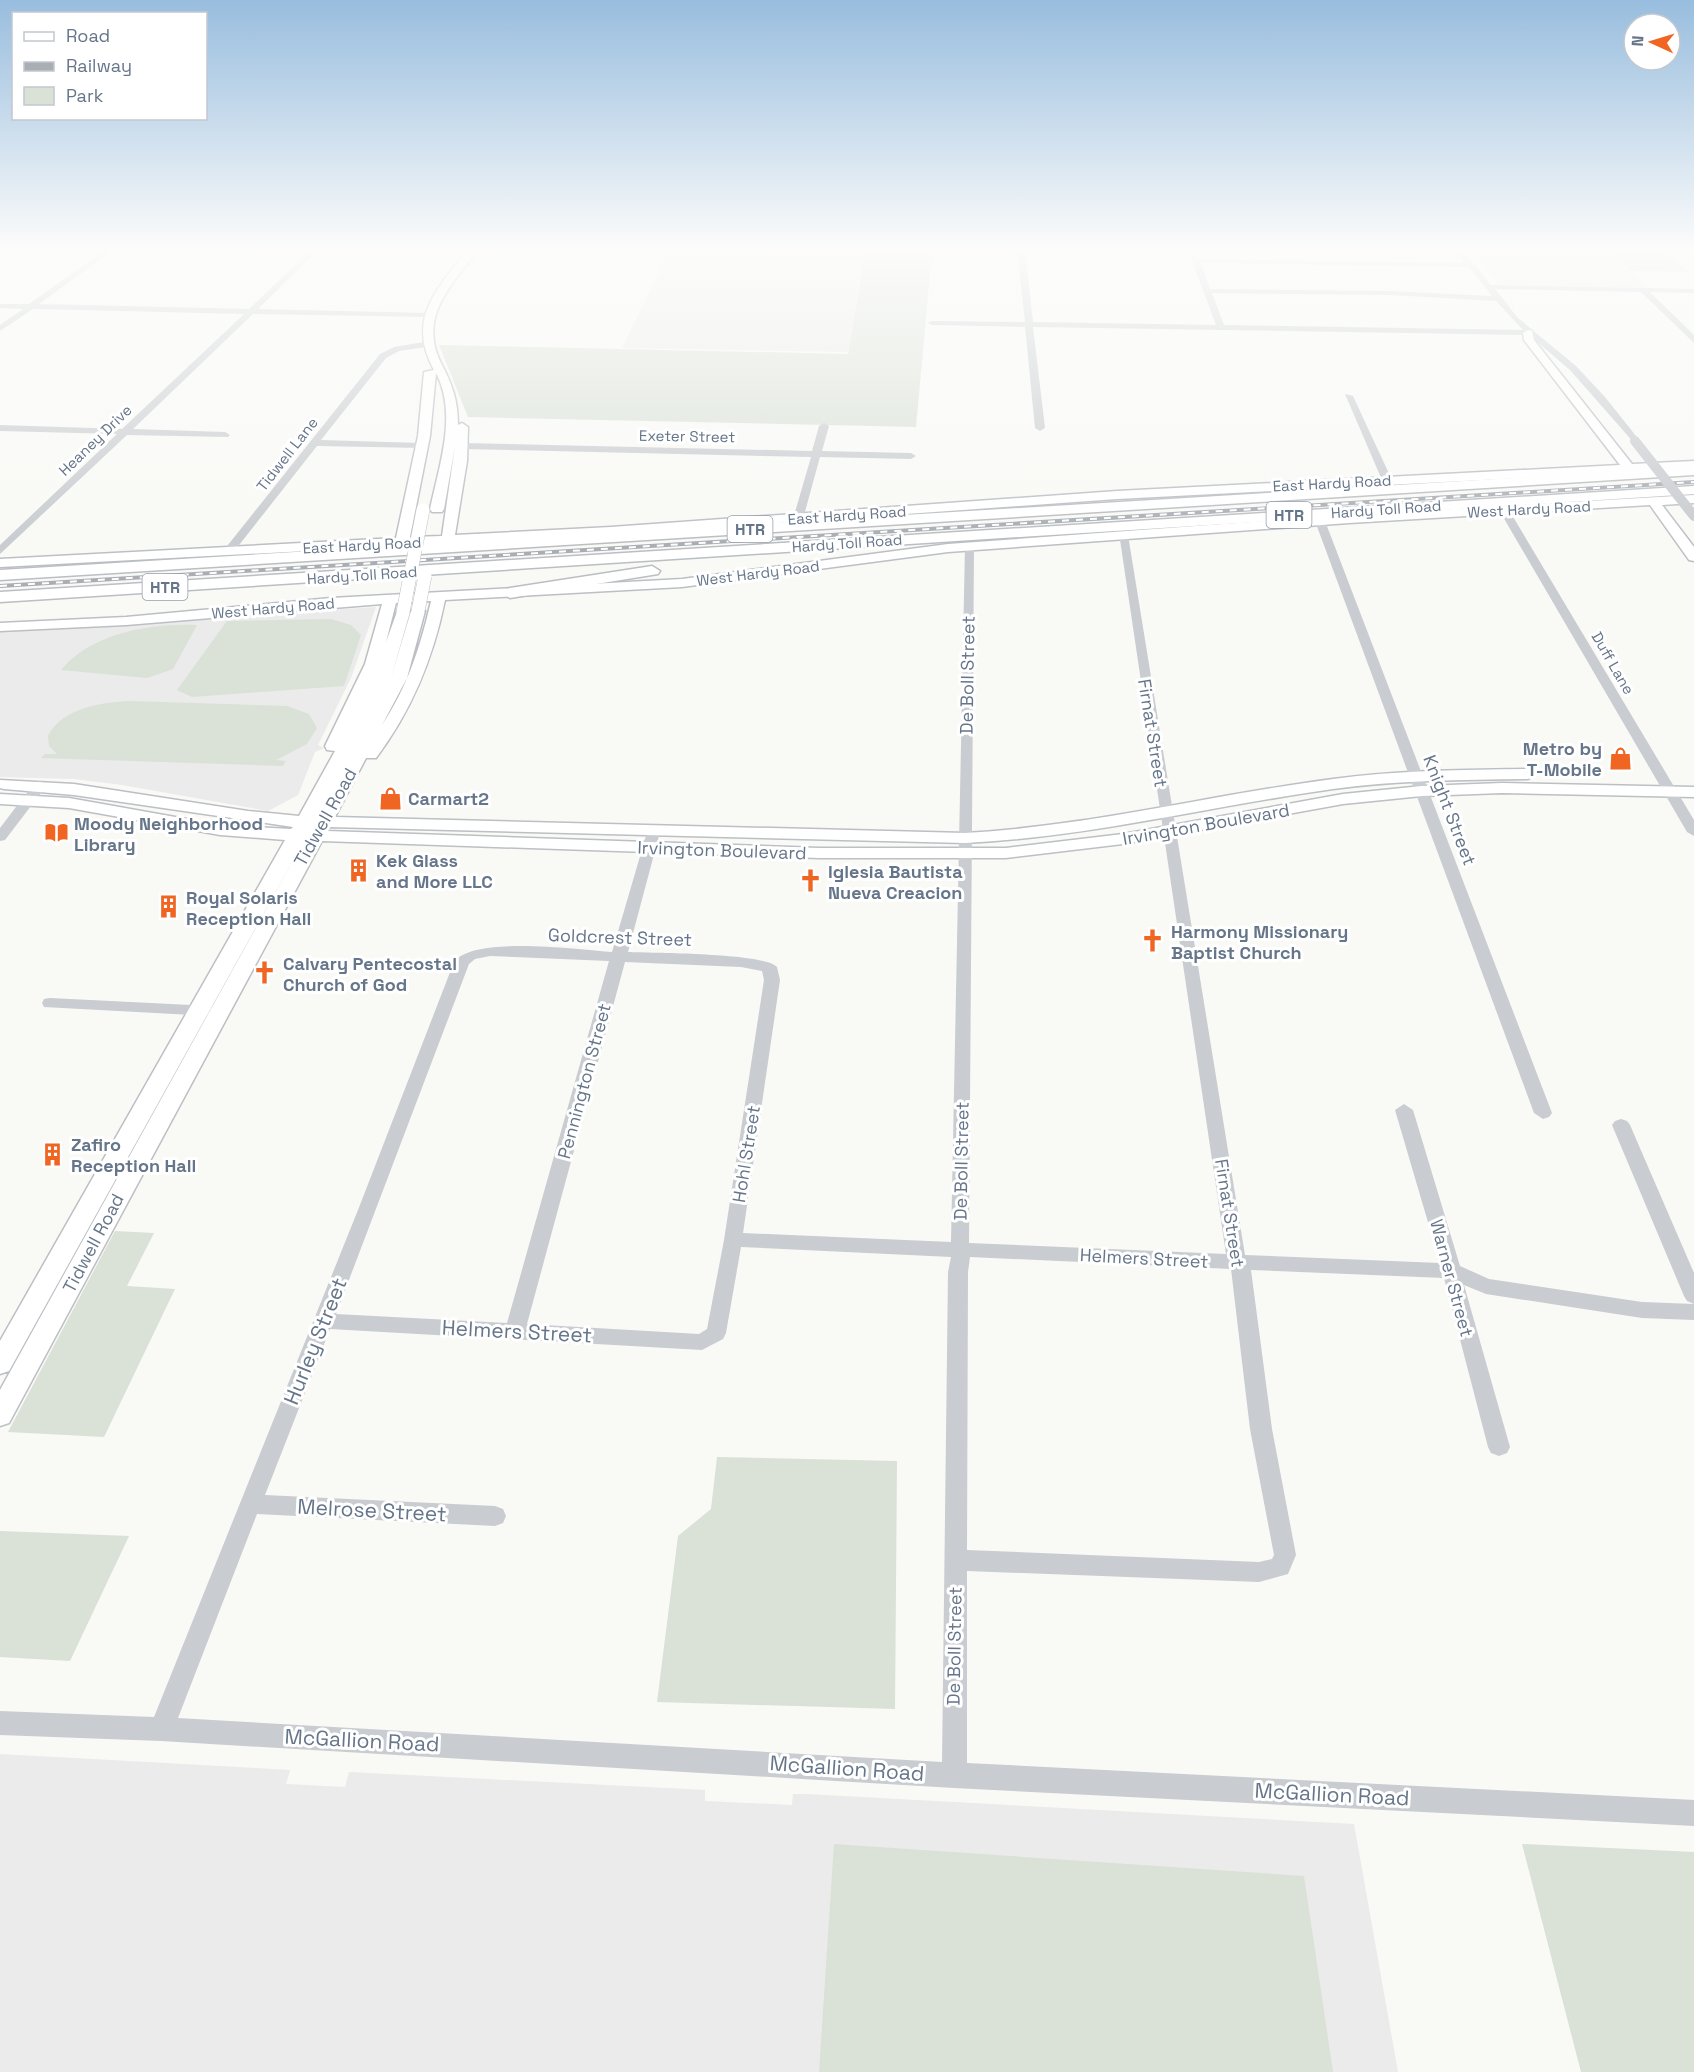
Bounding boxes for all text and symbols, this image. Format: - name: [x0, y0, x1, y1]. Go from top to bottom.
- legend: [12, 12, 207, 120]
- north arrow: [1622, 12, 1682, 72]
- text: Road: [66, 24, 110, 47]
- text: N: [1627, 35, 1648, 47]
- text: Railway: [66, 54, 132, 77]
- text: Park: [66, 84, 104, 107]
- street label: Heaney Drive: [54, 400, 136, 480]
- street label: Tidwell Lane: [252, 413, 322, 495]
- street label: Exeter Street: [639, 426, 735, 446]
- street label: East Hardy Road: [1272, 470, 1392, 496]
- street label: Hardy Toll Road: [1330, 496, 1442, 522]
- street label: West Hardy Road: [1467, 496, 1591, 522]
- street label: East Hardy Road: [787, 501, 907, 529]
- road number: HTR: [1266, 502, 1312, 528]
- road number: HTR: [728, 516, 772, 542]
- street label: Hardy Toll Road: [791, 530, 903, 556]
- street label: East Hardy Road: [302, 532, 422, 558]
- street label: West Hardy Road: [695, 556, 821, 590]
- street label: Hardy Toll Road: [306, 562, 418, 588]
- road number: HTR: [142, 574, 188, 600]
- street label: West Hardy Road: [211, 593, 335, 623]
- street label: De Boll Street: [954, 615, 980, 735]
- street label: Duff Lane: [1587, 628, 1639, 698]
- street label: Firnat Street: [1133, 677, 1173, 789]
- place label: Metro by T-Mobile: [1523, 737, 1602, 781]
- shop icon: Metro by T-Mobile: [1607, 745, 1633, 771]
- street label: Knight Street: [1418, 751, 1482, 869]
- street label: Tidwell Road: [289, 764, 361, 870]
- shop icon: Carmart2: [377, 785, 403, 811]
- place label: Carmart2: [408, 787, 489, 810]
- street label: Irvington Boulevard: [1121, 798, 1291, 850]
- place label: Moody Neighborhood Library: [74, 812, 263, 856]
- library icon: Moody Neighborhood Library: [43, 820, 69, 846]
- street label: Irvington Boulevard: [637, 836, 807, 864]
- place label: Kek Glass and More LLC: [376, 849, 493, 893]
- building icon: Kek Glass and More LLC: [345, 857, 371, 883]
- place label: Iglesia Bautista Nueva Creacion: [828, 860, 963, 904]
- church icon: Iglesia Bautista Nueva Creacion: [797, 868, 823, 894]
- place label: Royal Solaris Reception Hall: [186, 886, 311, 930]
- building icon: Royal Solaris Reception Hall: [155, 894, 181, 920]
- place label: Harmony Missionary Baptist Church: [1171, 920, 1348, 964]
- street label: Goldcrest Street: [548, 923, 692, 951]
- church icon: Harmony Missionary Baptist Church: [1140, 928, 1166, 954]
- place label: Calvary Pentecostal Church of God: [283, 952, 457, 996]
- church icon: Calvary Pentecostal Church of God: [252, 960, 278, 986]
- street label: Pennington Street: [552, 1001, 616, 1161]
- street label: De Boll Street: [948, 1101, 974, 1221]
- street label: Hohl Street: [727, 1104, 765, 1204]
- place label: Zafiro Reception Hall: [71, 1133, 196, 1177]
- building icon: Zafiro Reception Hall: [40, 1141, 66, 1167]
- street label: Firnat Street: [1210, 1157, 1250, 1269]
- street label: Tidwell Road: [57, 1190, 129, 1296]
- street label: Warner Street: [1425, 1217, 1479, 1339]
- street label: Helmers Street: [1079, 1243, 1209, 1273]
- street label: Hurley Street: [277, 1274, 353, 1408]
- street label: Helmers Street: [441, 1314, 593, 1348]
- street label: Melrose Street: [297, 1493, 447, 1527]
- street label: De Boll Street: [941, 1586, 967, 1706]
- street label: McGallion Road: [284, 1722, 440, 1758]
- street label: McGallion Road: [769, 1749, 925, 1787]
- street label: McGallion Road: [1254, 1776, 1410, 1812]

